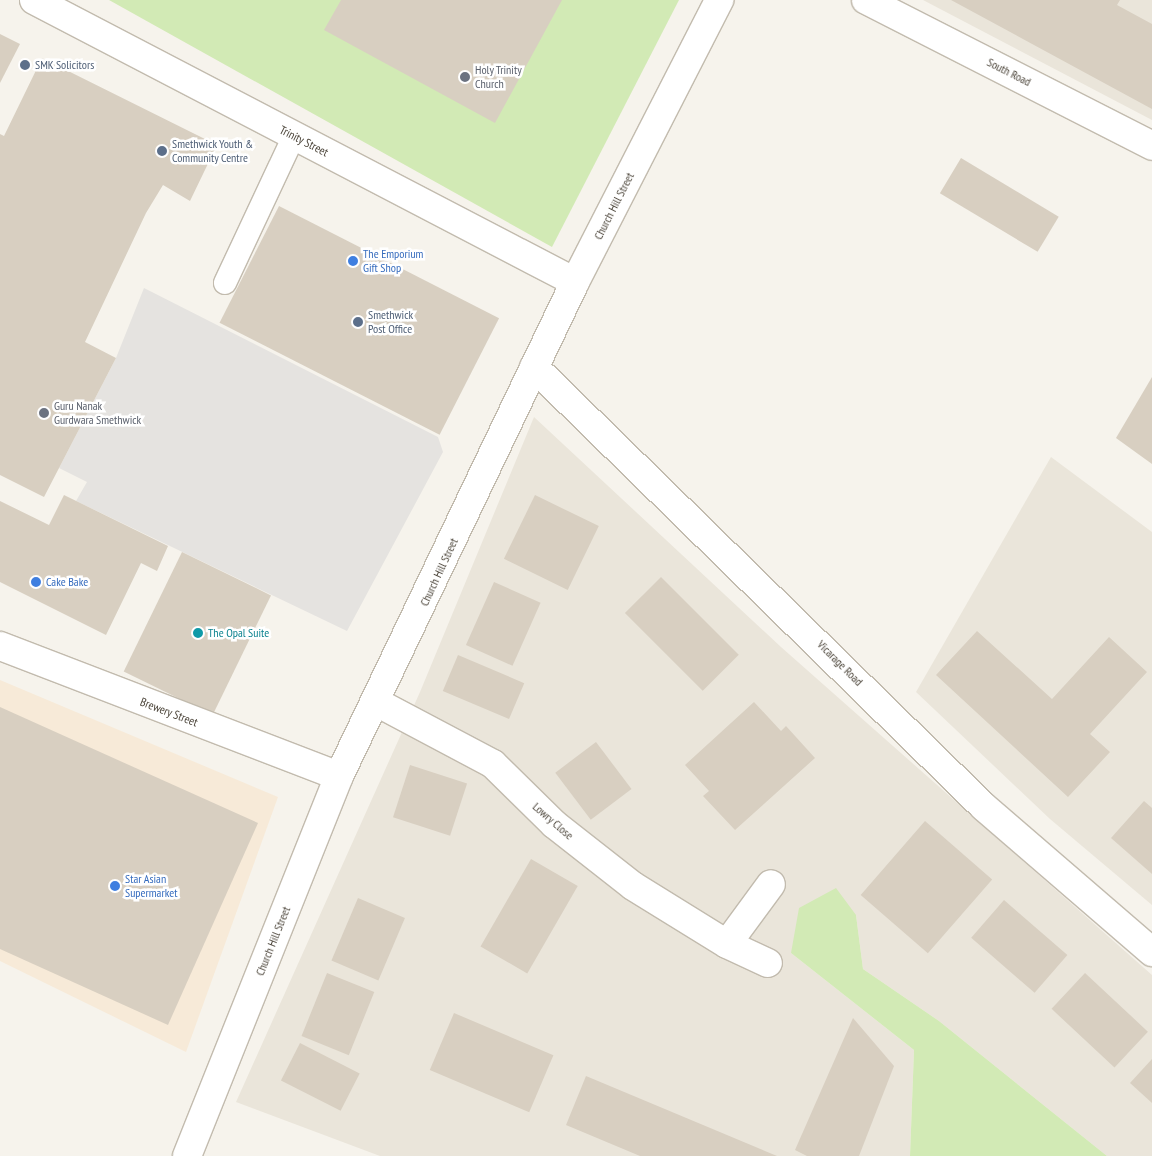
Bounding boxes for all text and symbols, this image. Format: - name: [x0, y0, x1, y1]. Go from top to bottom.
- street label: South Road: [985, 55, 1033, 89]
- place label: SMK Solicitors: [35, 58, 95, 72]
- marker: SMK Solicitors: [19, 59, 31, 71]
- place label: Holy Trinity Church: [475, 63, 522, 91]
- marker: Holy Trinity Church: [459, 71, 471, 83]
- street label: Trinity Street: [277, 123, 331, 159]
- place label: Smethwick Youth & Community Centre: [172, 137, 254, 165]
- marker: Smethwick Youth & Community Centre: [156, 145, 168, 157]
- street label: Church Hill Street: [591, 170, 637, 242]
- place label: The Emporium Gift Shop: [363, 247, 423, 275]
- marker: The Emporium Gift Shop: [347, 255, 359, 267]
- place label: Smethwick Post Office: [368, 308, 413, 336]
- marker: Smethwick Post Office: [352, 316, 364, 328]
- place label: Guru Nanak Gurdwara Smethwick: [54, 399, 141, 427]
- marker: Guru Nanak Gurdwara Smethwick: [38, 407, 50, 419]
- street label: Church Hill Street: [417, 536, 461, 608]
- place label: Cake Bake: [46, 575, 88, 589]
- marker: Cake Bake: [30, 576, 42, 588]
- place label: The Opal Suite: [208, 626, 269, 640]
- marker: The Opal Suite: [192, 627, 204, 639]
- street label: Vicarage Road: [814, 637, 866, 689]
- street label: Brewery Street: [138, 694, 200, 730]
- street label: Lowry Close: [530, 799, 576, 843]
- place label: Star Asian Supermarket: [125, 872, 177, 900]
- marker: Star Asian Supermarket: [109, 880, 121, 892]
- street label: Church Hill Street: [253, 904, 293, 978]

